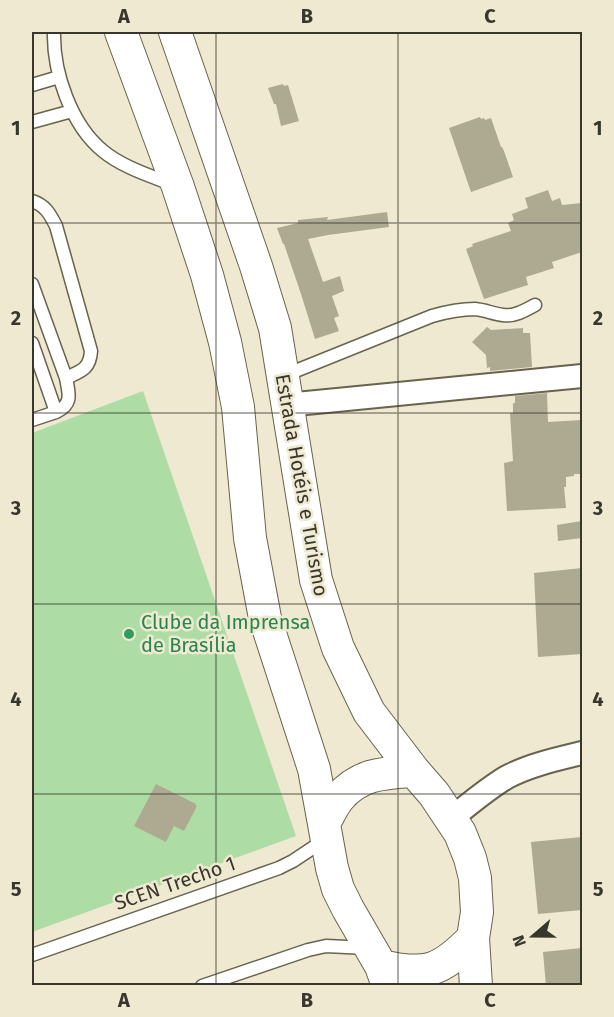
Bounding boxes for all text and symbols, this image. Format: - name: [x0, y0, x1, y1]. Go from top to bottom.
- text: A: [117, 4, 131, 28]
- text: B: [301, 4, 313, 28]
- text: C: [484, 4, 496, 28]
- text: 1: [11, 116, 21, 140]
- text: 1: [593, 116, 603, 140]
- text: 2: [11, 306, 21, 330]
- text: 2: [593, 306, 603, 330]
- street label: Estrada Hotéis e Turismo: [271, 372, 333, 598]
- text: 3: [10, 496, 21, 520]
- text: 3: [592, 496, 603, 520]
- place label: Clube da Imprensa de Brasília: [141, 610, 310, 657]
- marker: Clube da Imprensa de Brasília: [122, 627, 136, 641]
- text: 4: [10, 687, 22, 711]
- text: 4: [592, 687, 604, 711]
- street label: SCEN Trecho 1: [111, 851, 239, 915]
- text: 5: [11, 877, 22, 901]
- text: 5: [593, 877, 604, 901]
- north arrow: [503, 906, 563, 966]
- text: N: [509, 933, 530, 949]
- text: A: [117, 988, 131, 1012]
- text: B: [301, 988, 313, 1012]
- text: C: [484, 988, 496, 1012]

